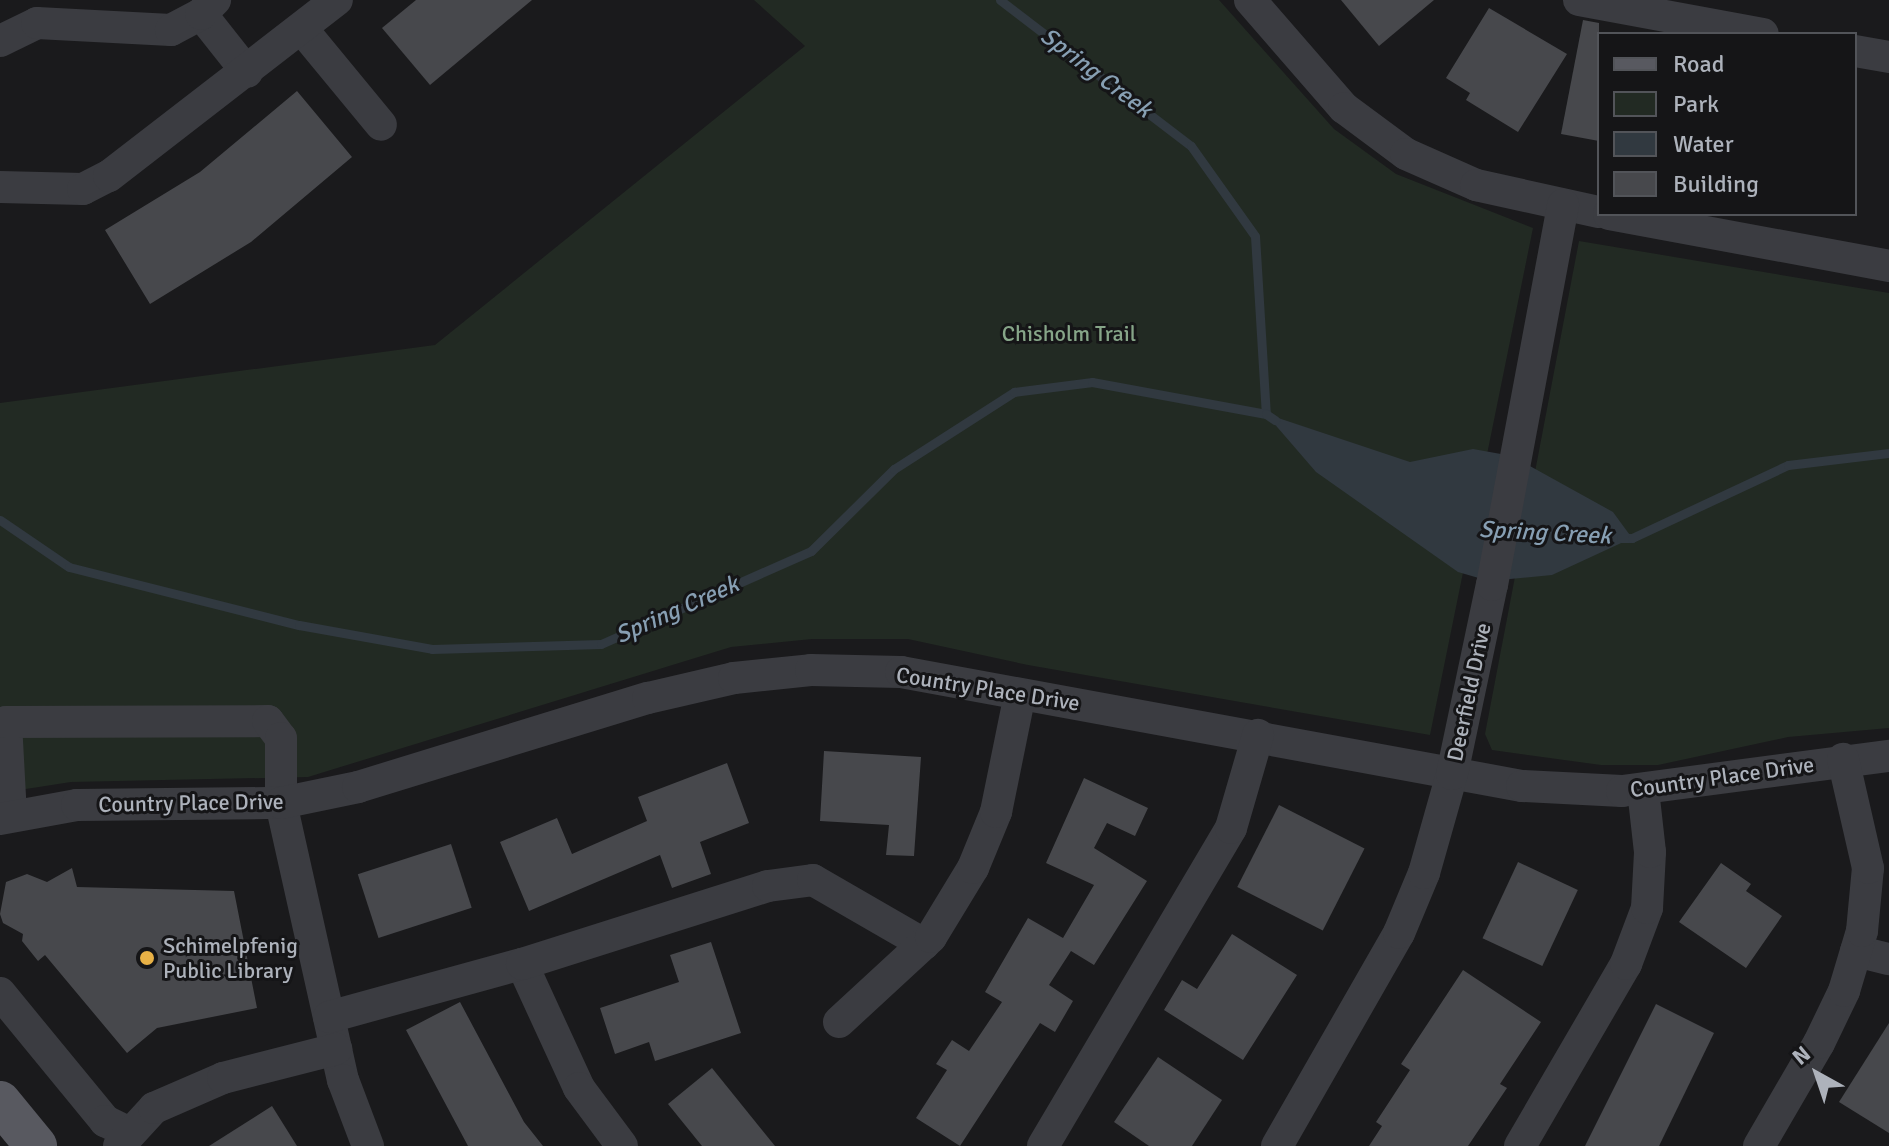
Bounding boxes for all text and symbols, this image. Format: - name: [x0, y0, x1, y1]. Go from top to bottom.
- water label: Spring Creek: [1035, 22, 1157, 124]
- legend: [1597, 32, 1857, 216]
- text: Road: [1673, 49, 1724, 79]
- text: Park: [1673, 89, 1719, 119]
- text: Water: [1673, 129, 1733, 159]
- text: Building: [1673, 169, 1759, 199]
- park label: Chisholm Trail: [1002, 321, 1136, 347]
- water label: Spring Creek: [1478, 515, 1612, 551]
- water label: Spring Creek: [611, 570, 743, 650]
- street label: Deerfield Drive: [1441, 620, 1497, 764]
- street label: Country Place Drive: [894, 661, 1082, 717]
- street label: Country Place Drive: [1628, 751, 1816, 803]
- street label: Country Place Drive: [98, 788, 284, 818]
- place label: Schimelpfenig Public Library: [163, 932, 298, 984]
- marker: Schimelpfenig Public Library: [138, 949, 156, 967]
- north arrow: [1777, 1034, 1857, 1114]
- text: N: [1787, 1040, 1816, 1070]

